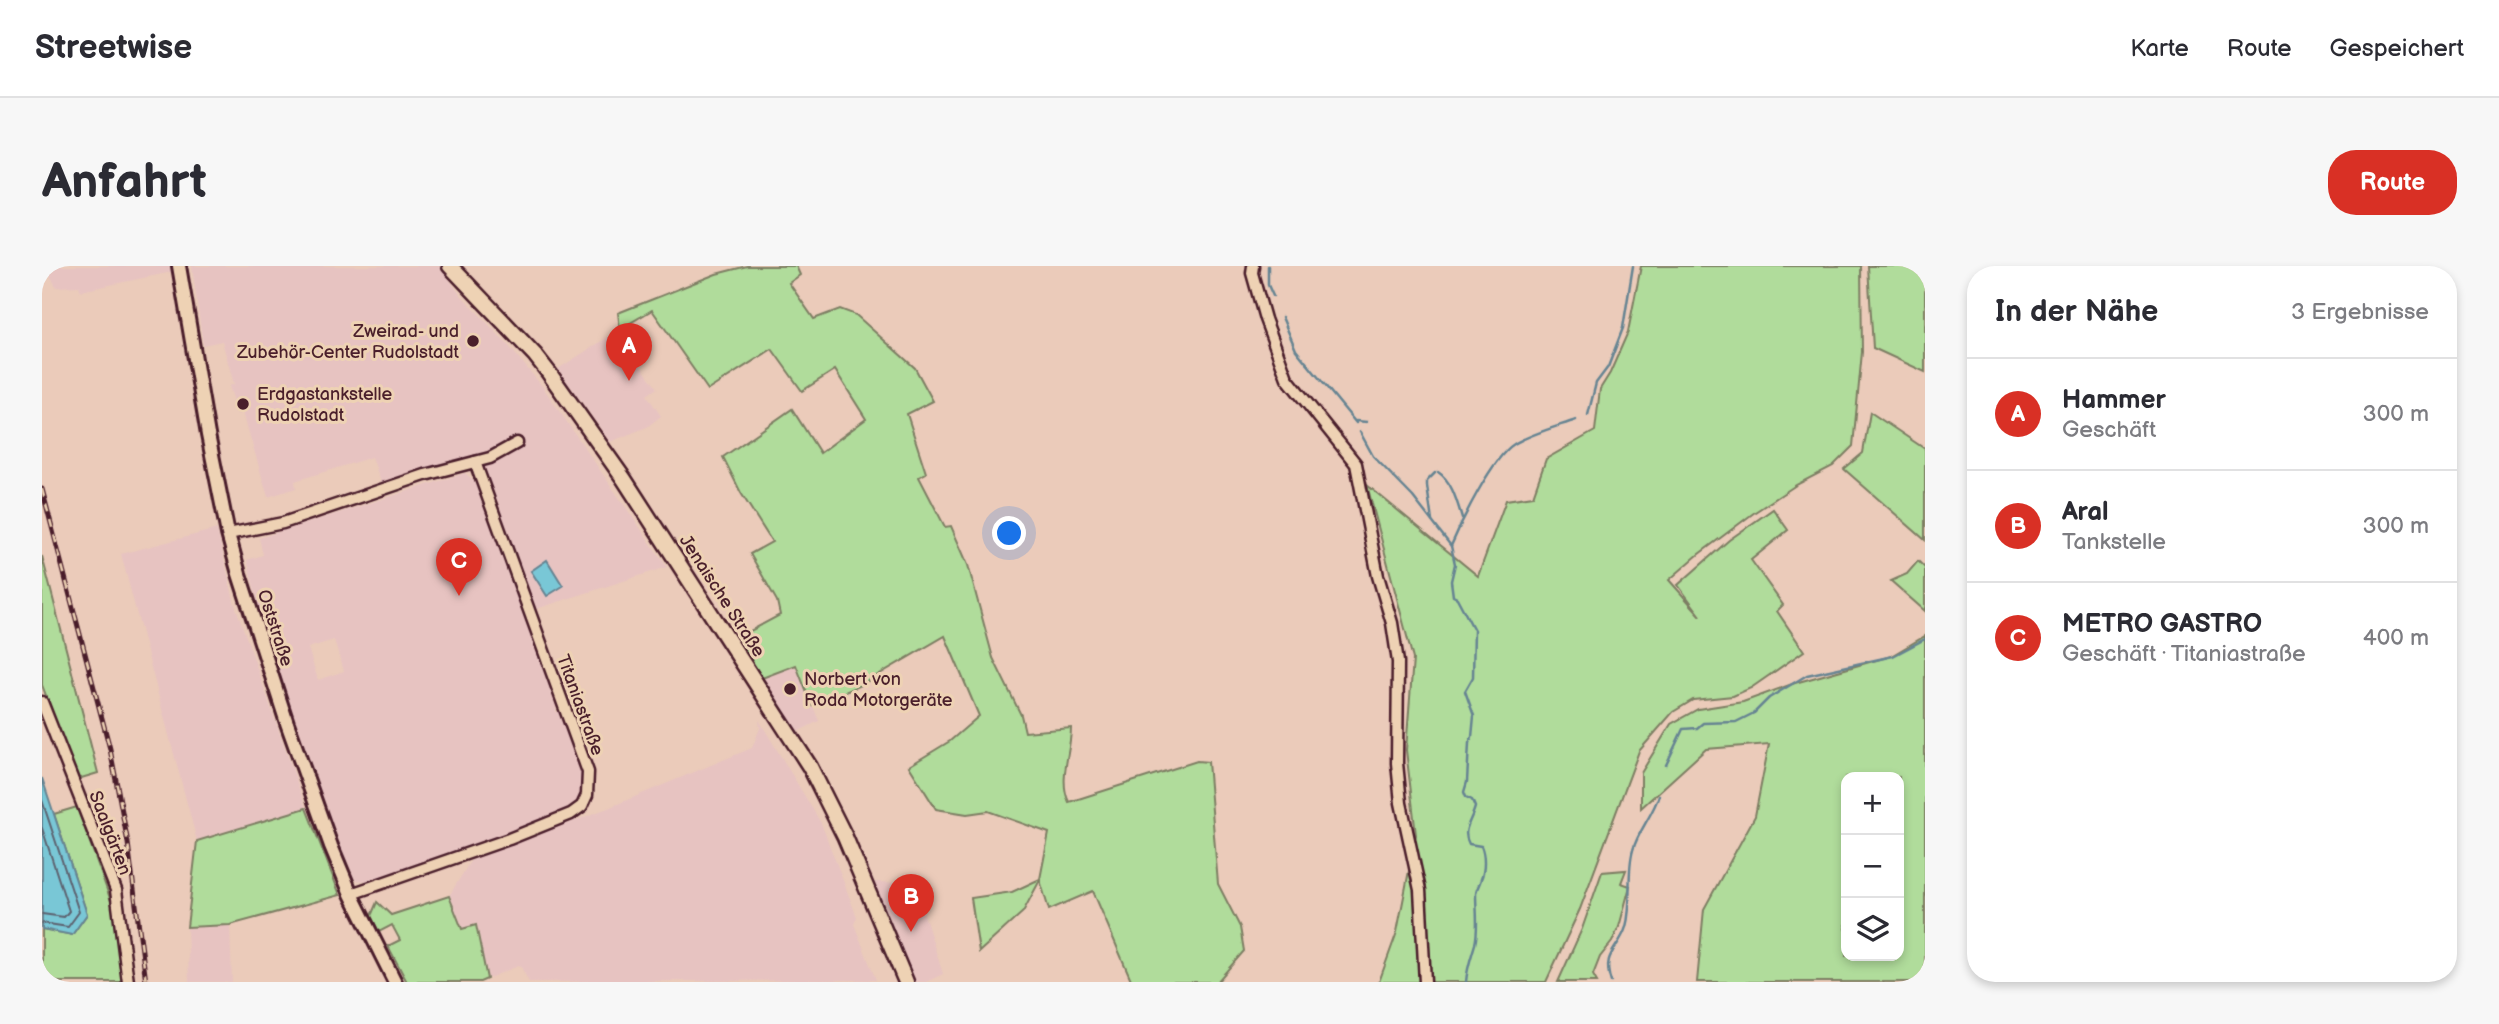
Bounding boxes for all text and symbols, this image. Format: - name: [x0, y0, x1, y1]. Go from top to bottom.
- text: Streetwise: [35, 28, 192, 68]
- text: Karte: [2130, 34, 2189, 63]
- text: Route: [2227, 34, 2292, 63]
- text: Gespeichert: [2330, 34, 2464, 63]
- button: Route: [2328, 150, 2457, 215]
- text: Anfahrt: [42, 153, 207, 212]
- text: In der Nähe: [1995, 294, 2158, 330]
- text: 3 Ergebnisse: [2291, 298, 2429, 326]
- place label: Zweirad- und Zubehör-Center Rudolstadt: [236, 321, 459, 363]
- pin: A: [606, 323, 652, 381]
- marker: Zweirad- und Zubehör-Center Rudolstadt: [465, 333, 481, 349]
- place label: Erdgastankstelle Rudolstadt: [257, 384, 392, 426]
- text: Hammer: [2062, 385, 2166, 416]
- marker: Erdgastankstelle Rudolstadt: [235, 396, 251, 412]
- text: A: [2011, 400, 2025, 428]
- text: 300 m: [2363, 400, 2429, 428]
- text: Geschäft: [2062, 416, 2156, 444]
- text: Aral: [2062, 497, 2109, 528]
- text: B: [2010, 512, 2026, 540]
- text: 300 m: [2363, 512, 2429, 540]
- your location: [992, 516, 1026, 550]
- text: Tankstelle: [2062, 528, 2166, 556]
- street label: Jenaische Straße: [675, 531, 769, 661]
- pin: C: [436, 538, 482, 596]
- street label: Oststraße: [253, 587, 297, 669]
- text: METRO GASTRO: [2062, 609, 2262, 640]
- text: C: [2010, 624, 2026, 652]
- text: 400 m: [2363, 624, 2429, 652]
- text: Geschäft · Titaniastraße: [2062, 640, 2306, 668]
- street label: Titaniastraße: [552, 652, 608, 758]
- place label: Norbert von Roda Motorgeräte: [804, 669, 953, 711]
- marker: Norbert von Roda Motorgeräte: [782, 681, 798, 697]
- map controls: [1841, 772, 1904, 961]
- button: +: [1841, 772, 1904, 835]
- street label: Saalgärten: [84, 788, 136, 878]
- button: −: [1841, 835, 1904, 898]
- pin: B: [888, 874, 934, 932]
- button: layers: [1841, 898, 1904, 961]

